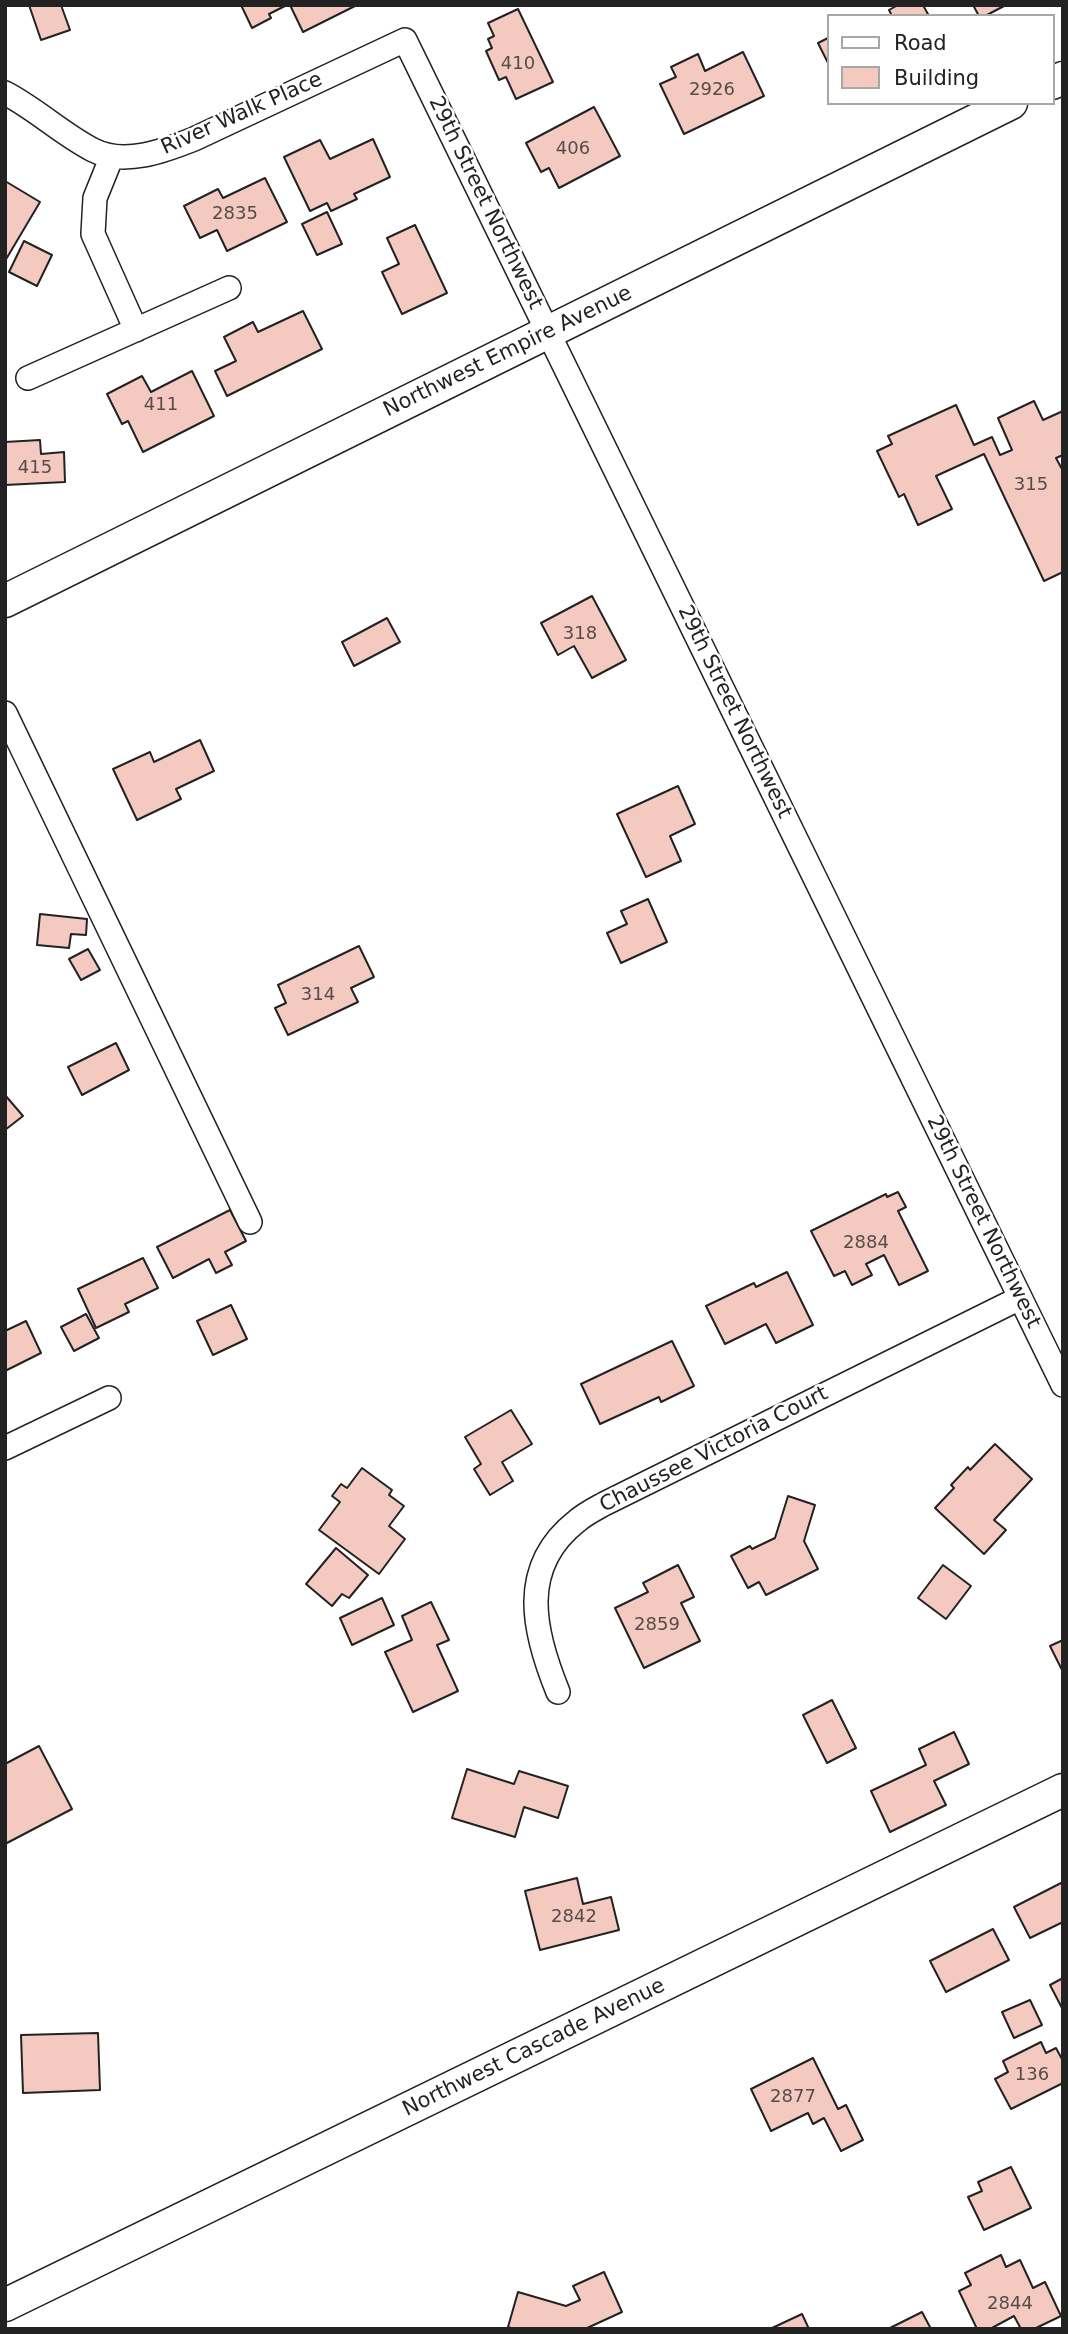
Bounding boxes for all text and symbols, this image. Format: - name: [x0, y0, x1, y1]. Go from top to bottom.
- legend: [827, 14, 1054, 105]
- text: Road: [894, 31, 947, 55]
- house number: 410: [501, 53, 535, 75]
- text: Building: [894, 66, 979, 90]
- street label: River Walk Place: [157, 67, 327, 161]
- house number: 2926: [689, 79, 735, 101]
- street label: 29th Street Northwest: [423, 93, 547, 313]
- house number: 406: [556, 138, 590, 160]
- house number: 2835: [212, 203, 258, 225]
- street label: Northwest Empire Avenue: [380, 281, 636, 423]
- house number: 411: [144, 394, 178, 416]
- house number: 415: [18, 457, 52, 479]
- house number: 315: [1014, 474, 1048, 496]
- street label: 29th Street Northwest: [672, 602, 796, 822]
- house number: 318: [563, 623, 597, 645]
- house number: 314: [301, 984, 335, 1006]
- street label: 29th Street Northwest: [921, 1112, 1045, 1332]
- house number: 2884: [843, 1232, 889, 1254]
- street label: Chaussee Victoria Court: [596, 1381, 832, 1519]
- house number: 2859: [634, 1614, 680, 1636]
- house number: 2842: [551, 1906, 597, 1928]
- street label: Northwest Cascade Avenue: [399, 1973, 669, 2123]
- house number: 136: [1015, 2064, 1049, 2086]
- house number: 2877: [770, 2086, 816, 2108]
- house number: 2844: [987, 2293, 1033, 2315]

